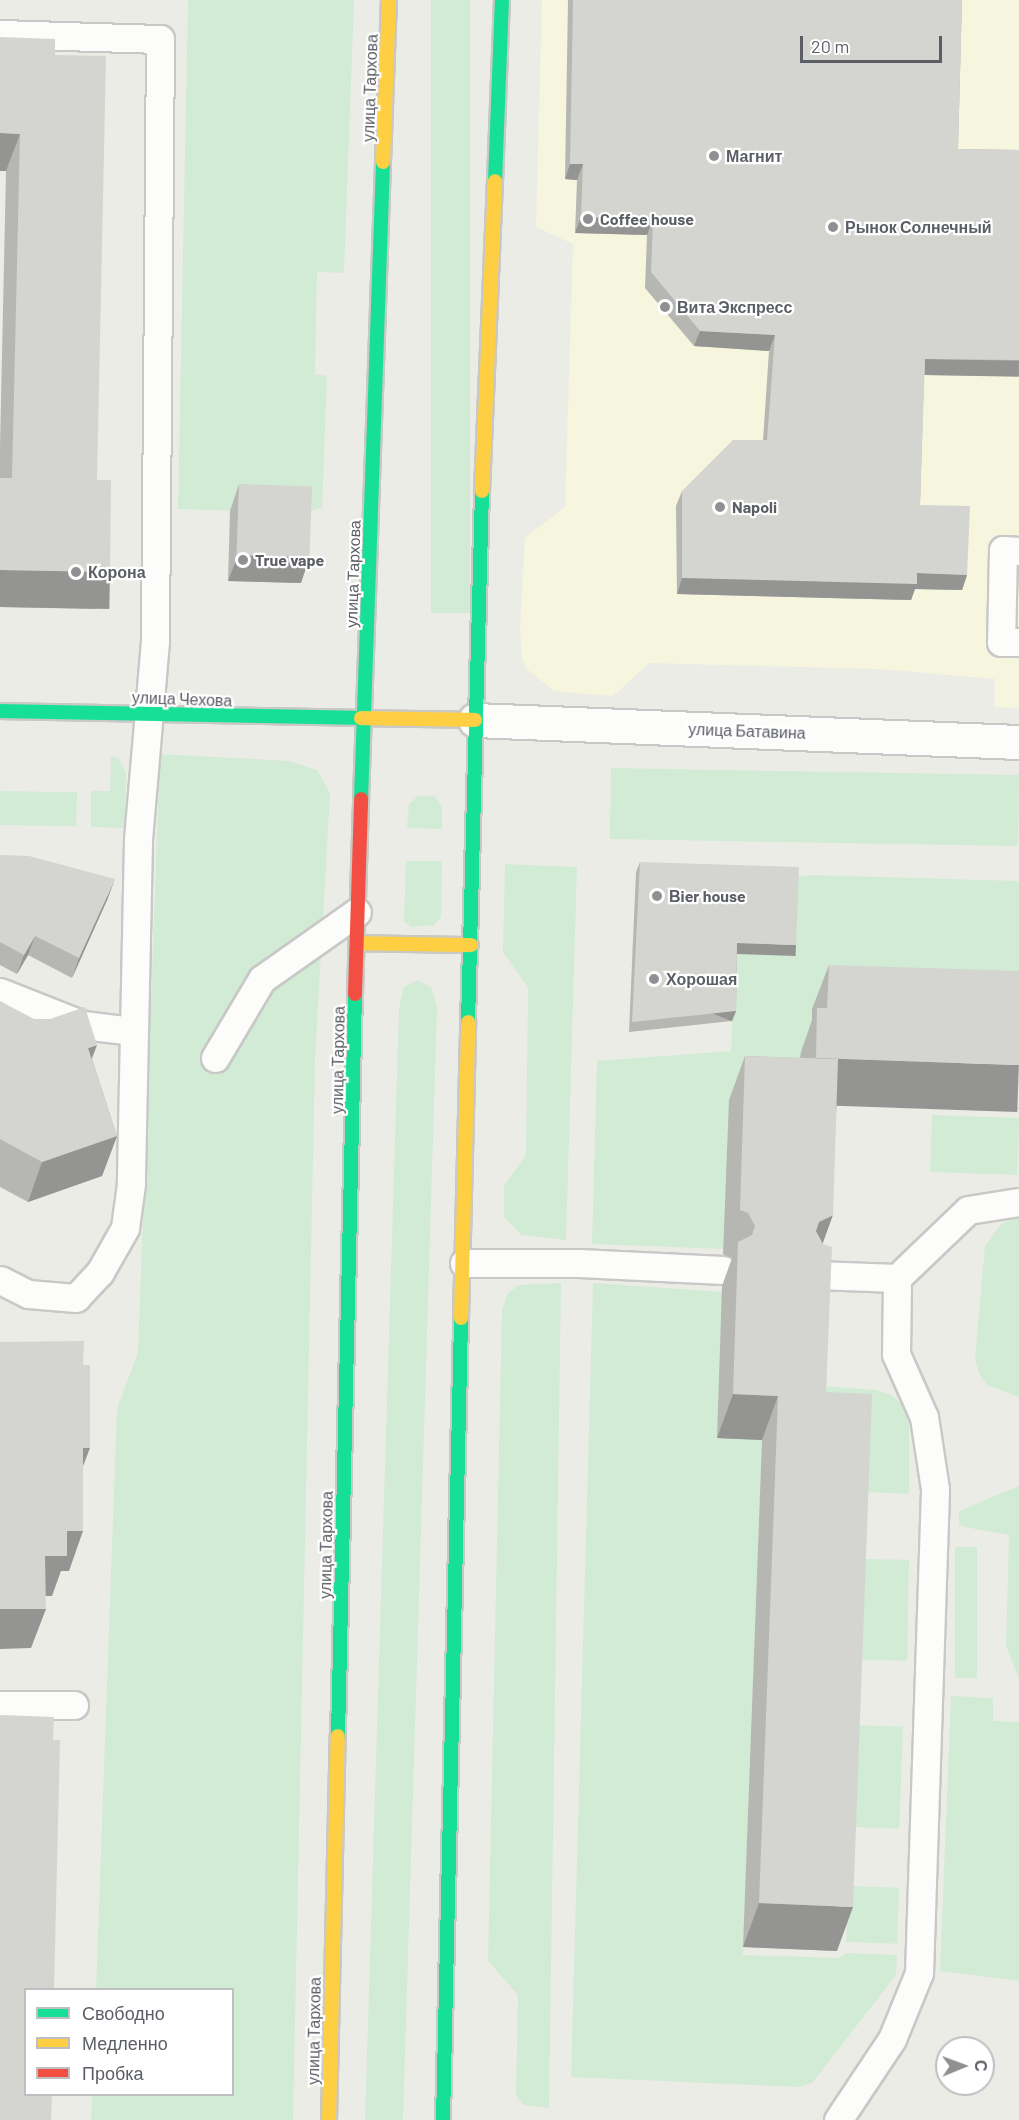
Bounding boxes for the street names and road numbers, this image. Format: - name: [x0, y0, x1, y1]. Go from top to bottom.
- street label: улица Тархова: [359, 34, 381, 142]
- street label: улица Тархова: [342, 520, 364, 628]
- street label: улица Чехова: [132, 688, 232, 710]
- street label: улица Батавина: [688, 719, 806, 743]
- street label: улица Тархова: [327, 1006, 349, 1114]
- street label: улица Тархова: [315, 1491, 337, 1599]
- street label: улица Тархова: [303, 1977, 325, 2085]

